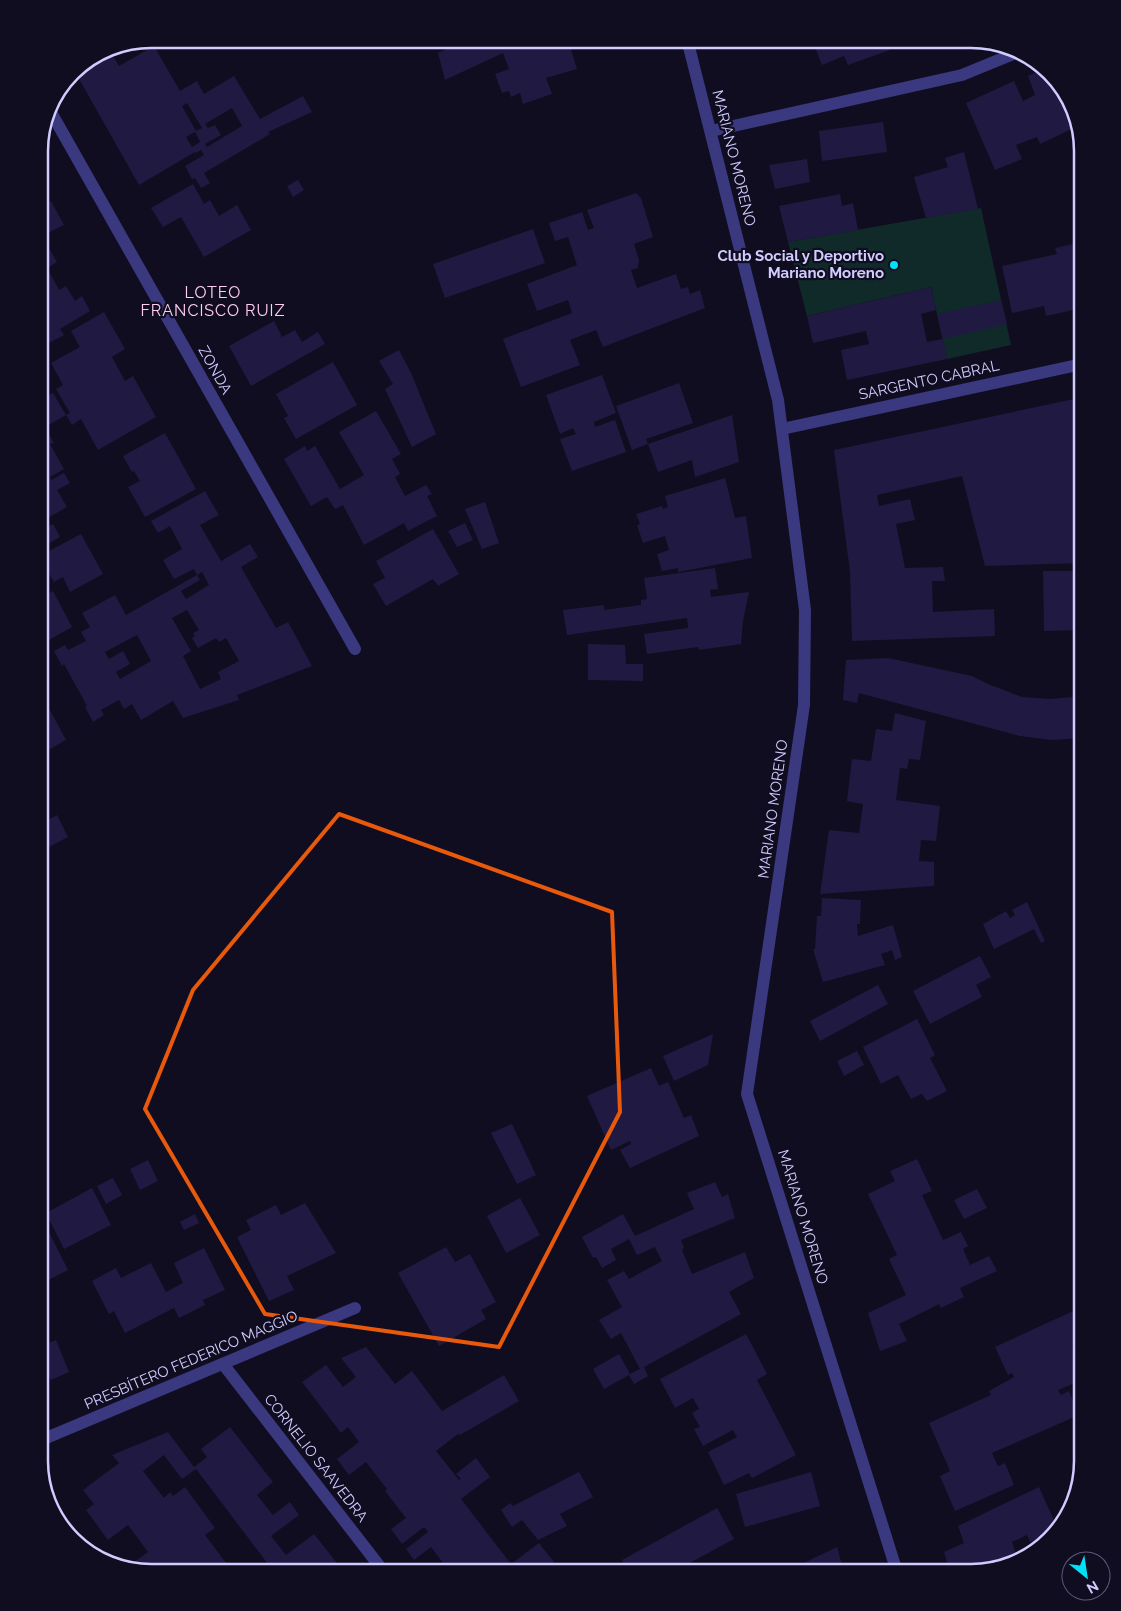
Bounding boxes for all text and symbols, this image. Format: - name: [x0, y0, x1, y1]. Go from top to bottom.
- street label: MARIANO MORENO: [708, 88, 760, 228]
- place label: Club Social y Deportivo Mariano Moreno: [718, 247, 884, 282]
- marker: Club Social y Deportivo Mariano Moreno: [888, 259, 900, 271]
- district label: LOTEO FRANCISCO RUIZ: [140, 283, 286, 320]
- street label: ZONDA: [194, 343, 236, 397]
- street label: SARGENTO CABRAL: [857, 356, 1001, 404]
- street label: MARIANO MORENO: [754, 739, 792, 879]
- street label: MARIANO MORENO: [774, 1148, 832, 1286]
- street label: PRESBÍTERO FEDERICO MAGGIO: [82, 1307, 300, 1413]
- street label: CORNELIO SAAVEDRA: [260, 1390, 372, 1526]
- north arrow: [1061, 1551, 1111, 1601]
- text: N: [1084, 1578, 1101, 1597]

